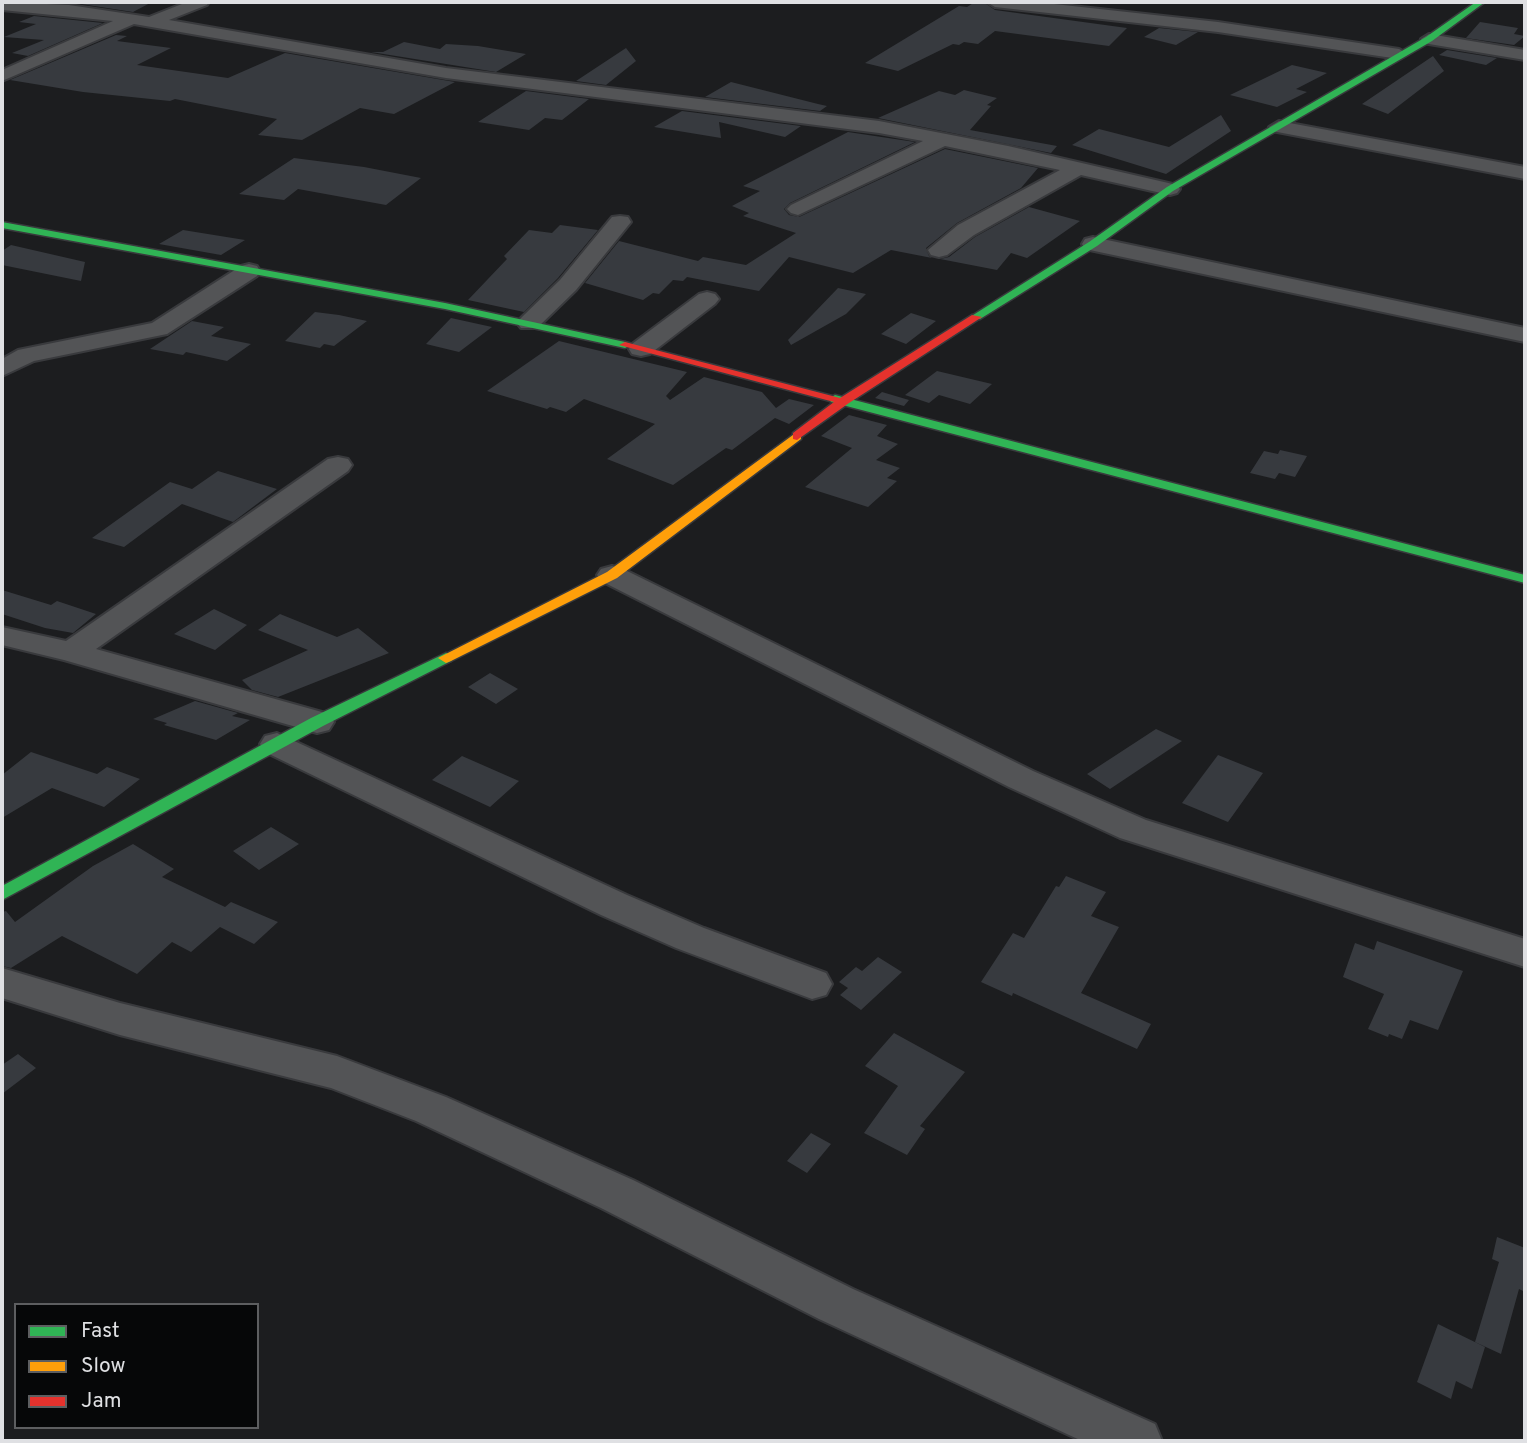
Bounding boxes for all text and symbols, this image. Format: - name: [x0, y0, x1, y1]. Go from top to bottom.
- legend: [14, 1303, 259, 1429]
- text: Fast: [81, 1318, 120, 1345]
- text: Slow: [81, 1353, 126, 1380]
- text: Jam: [81, 1388, 122, 1415]

